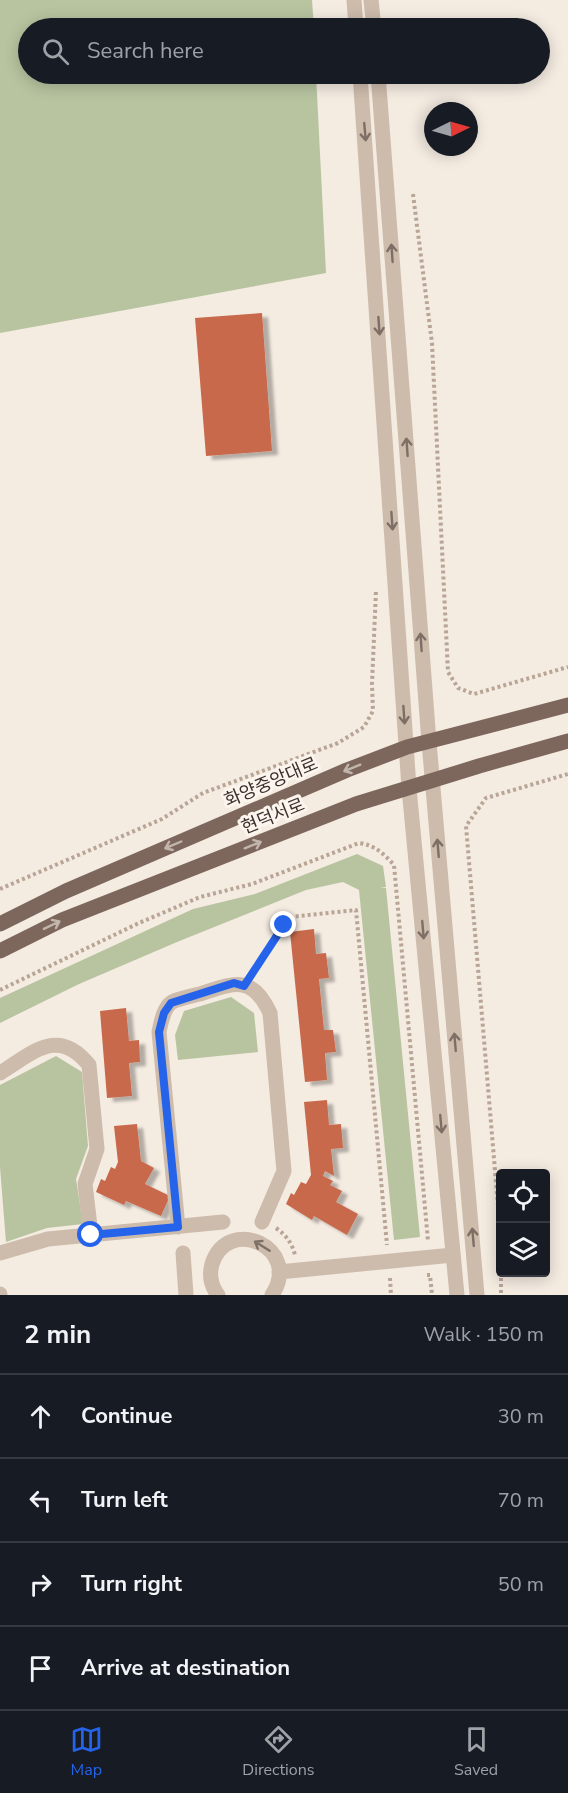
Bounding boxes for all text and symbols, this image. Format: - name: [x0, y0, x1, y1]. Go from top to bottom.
- search box: [18, 18, 550, 84]
- icon: search: [39, 35, 72, 68]
- text: Search here: [87, 36, 204, 66]
- north arrow: [424, 102, 478, 156]
- one-way arrow: [360, 121, 371, 141]
- one-way arrow: [386, 244, 397, 263]
- one-way arrow: [373, 316, 384, 336]
- one-way arrow: [401, 438, 412, 458]
- one-way arrow: [386, 510, 397, 530]
- one-way arrow: [416, 632, 427, 652]
- one-way arrow: [399, 705, 410, 725]
- street label: 화양중앙대로: [221, 752, 321, 812]
- one-way arrow: [343, 763, 362, 774]
- street label: 현덕서로: [238, 792, 308, 840]
- one-way arrow: [243, 839, 262, 850]
- one-way arrow: [432, 839, 443, 859]
- one-way arrow: [164, 840, 183, 851]
- route end: [270, 911, 296, 937]
- one-way arrow: [43, 919, 61, 931]
- one-way arrow: [418, 920, 429, 940]
- one-way arrow: [450, 1033, 461, 1053]
- one-way arrow: [436, 1114, 447, 1134]
- map controls: [496, 1169, 550, 1277]
- button: locate: [496, 1169, 550, 1223]
- route start: [77, 1221, 103, 1247]
- button: layers: [496, 1223, 550, 1277]
- one-way arrow: [467, 1227, 478, 1247]
- one-way arrow: [254, 1239, 271, 1251]
- text: 2 min: [24, 1317, 91, 1352]
- text: Walk · 150 m: [424, 1321, 544, 1348]
- icon: ahead: [24, 1400, 57, 1433]
- text: Continue: [81, 1401, 172, 1431]
- text: 30 m: [498, 1403, 544, 1430]
- icon: left: [24, 1484, 57, 1517]
- text: Turn left: [81, 1485, 168, 1515]
- text: 70 m: [498, 1487, 544, 1514]
- icon: right: [24, 1568, 57, 1601]
- text: Turn right: [81, 1569, 182, 1599]
- text: 50 m: [498, 1571, 544, 1598]
- icon: arrive: [24, 1652, 57, 1685]
- text: Arrive at destination: [81, 1653, 290, 1683]
- tab: Map: [70, 1723, 103, 1781]
- tab: Directions: [242, 1723, 314, 1781]
- tab: Saved: [454, 1723, 498, 1781]

